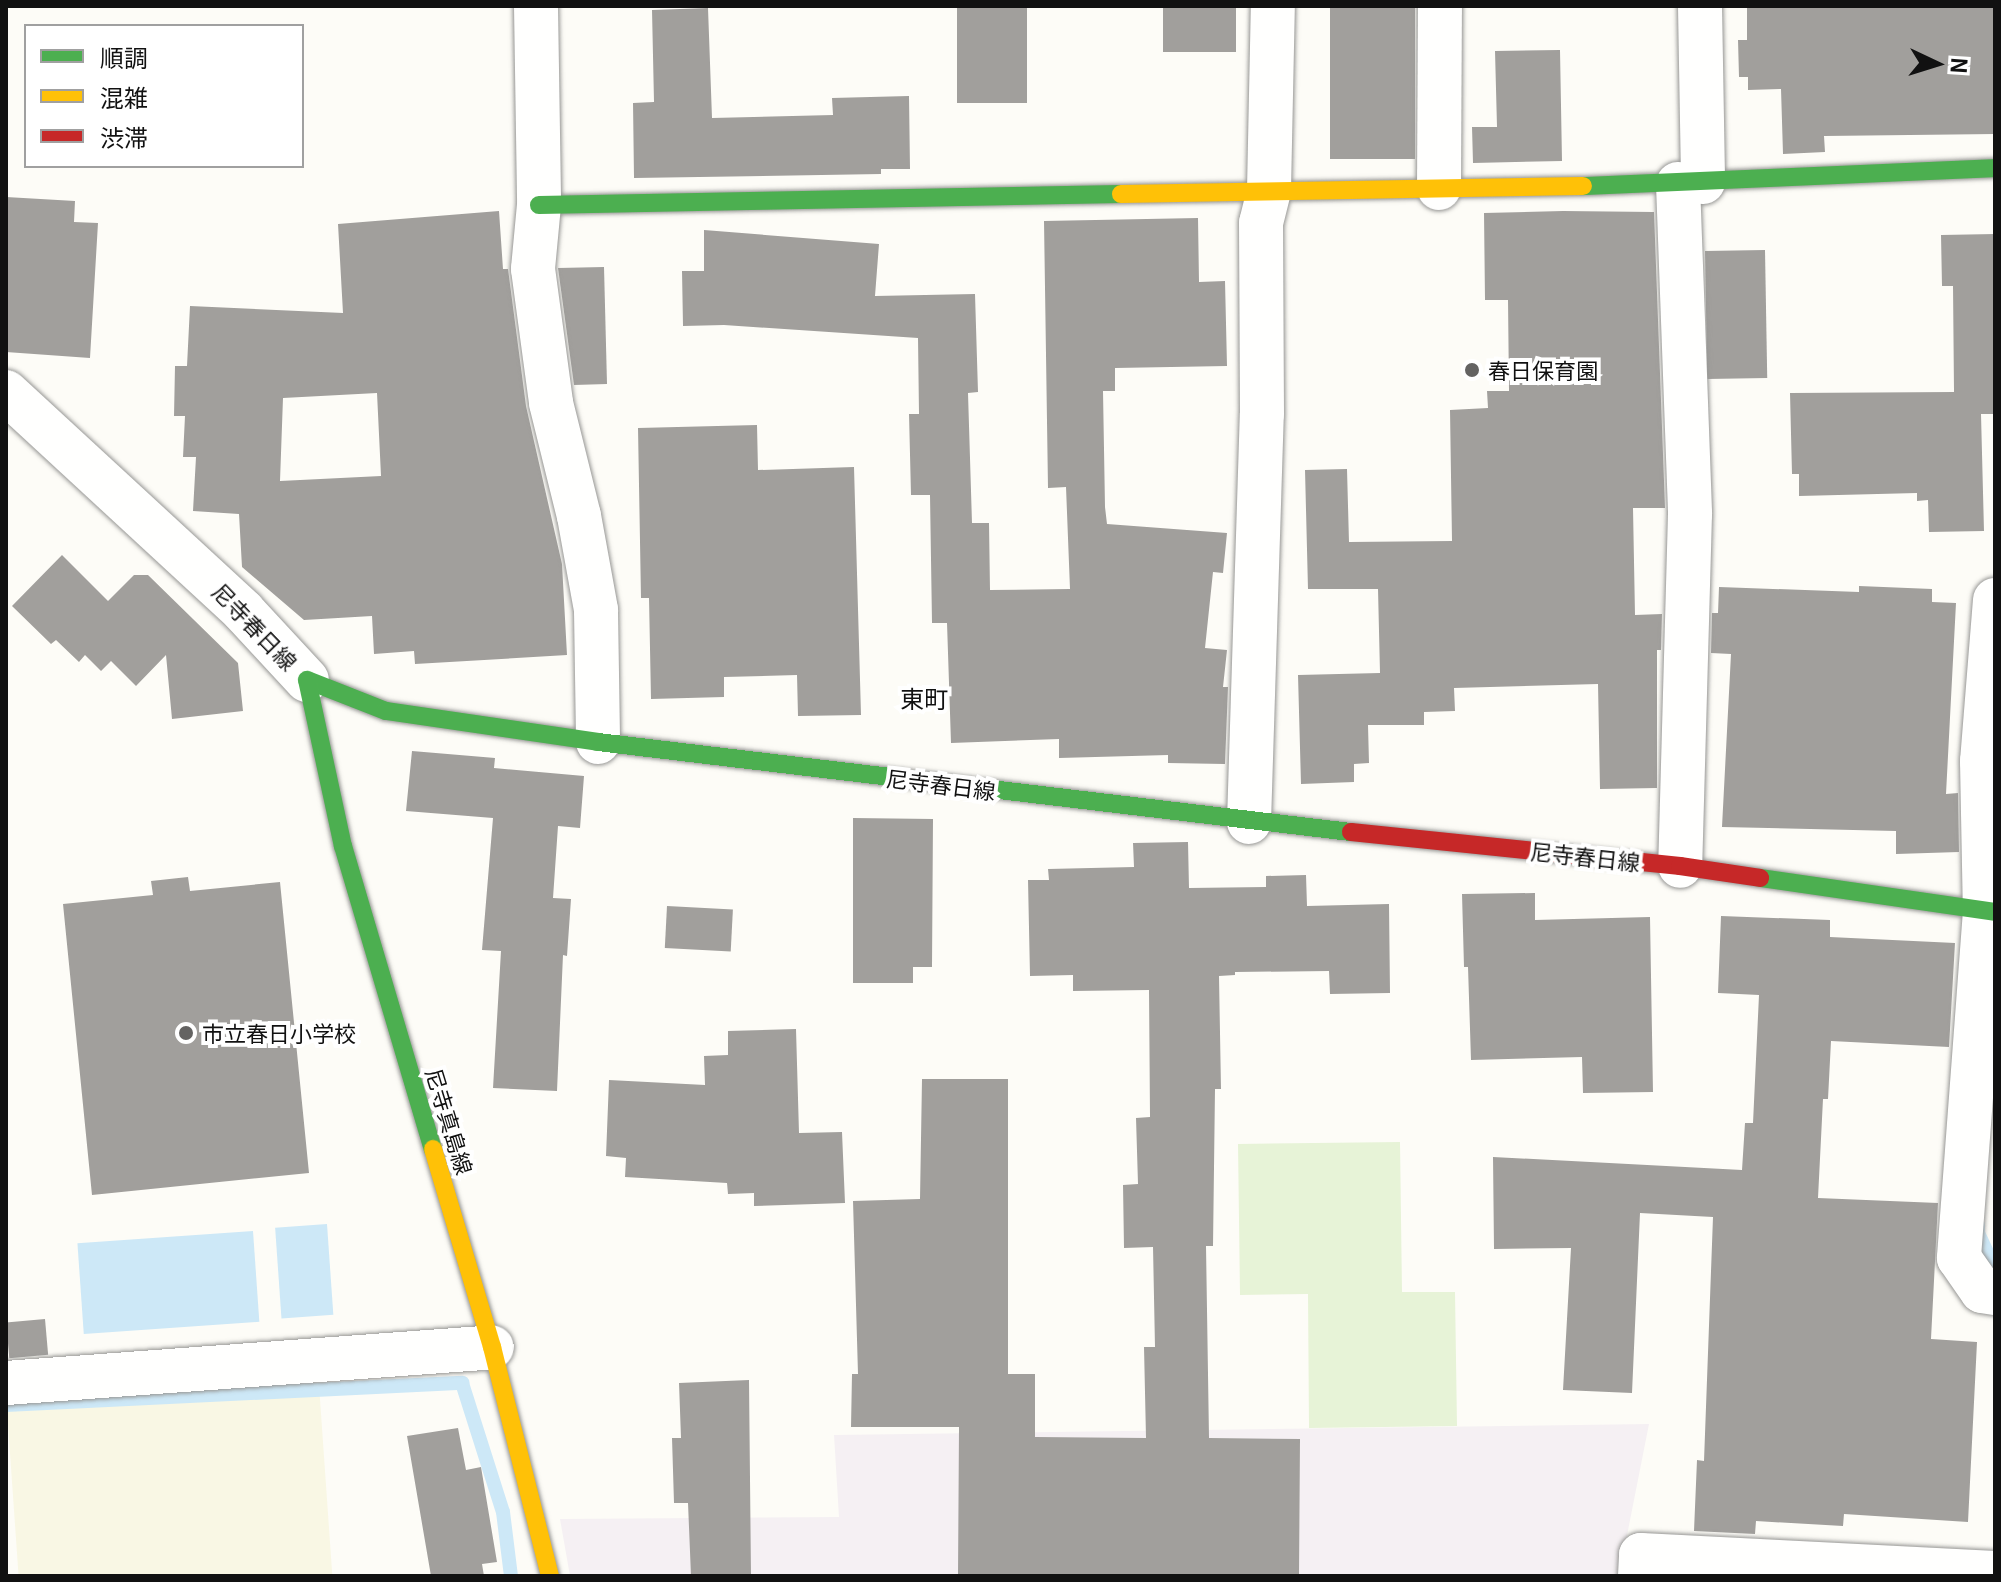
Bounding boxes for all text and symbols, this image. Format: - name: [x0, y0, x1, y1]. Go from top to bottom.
- legend: [24, 24, 304, 168]
- north arrow: [1897, 24, 1977, 104]
- text: 順調: [100, 39, 148, 74]
- text: N: [1944, 56, 1977, 75]
- text: 混雑: [100, 79, 148, 114]
- text: 渋滞: [100, 119, 148, 154]
- place label: 春日保育園: [1488, 357, 1598, 383]
- marker: 春日保育園: [1463, 361, 1481, 379]
- street label: 尼寺春日線: [207, 577, 303, 675]
- district label: 東町: [900, 684, 948, 712]
- street label: 尼寺春日線: [885, 764, 997, 804]
- street label: 尼寺春日線: [1529, 837, 1641, 875]
- place label: 市立春日小学校: [202, 1020, 356, 1046]
- marker: 市立春日小学校: [177, 1024, 195, 1042]
- street label: 尼寺真島線: [421, 1065, 479, 1177]

